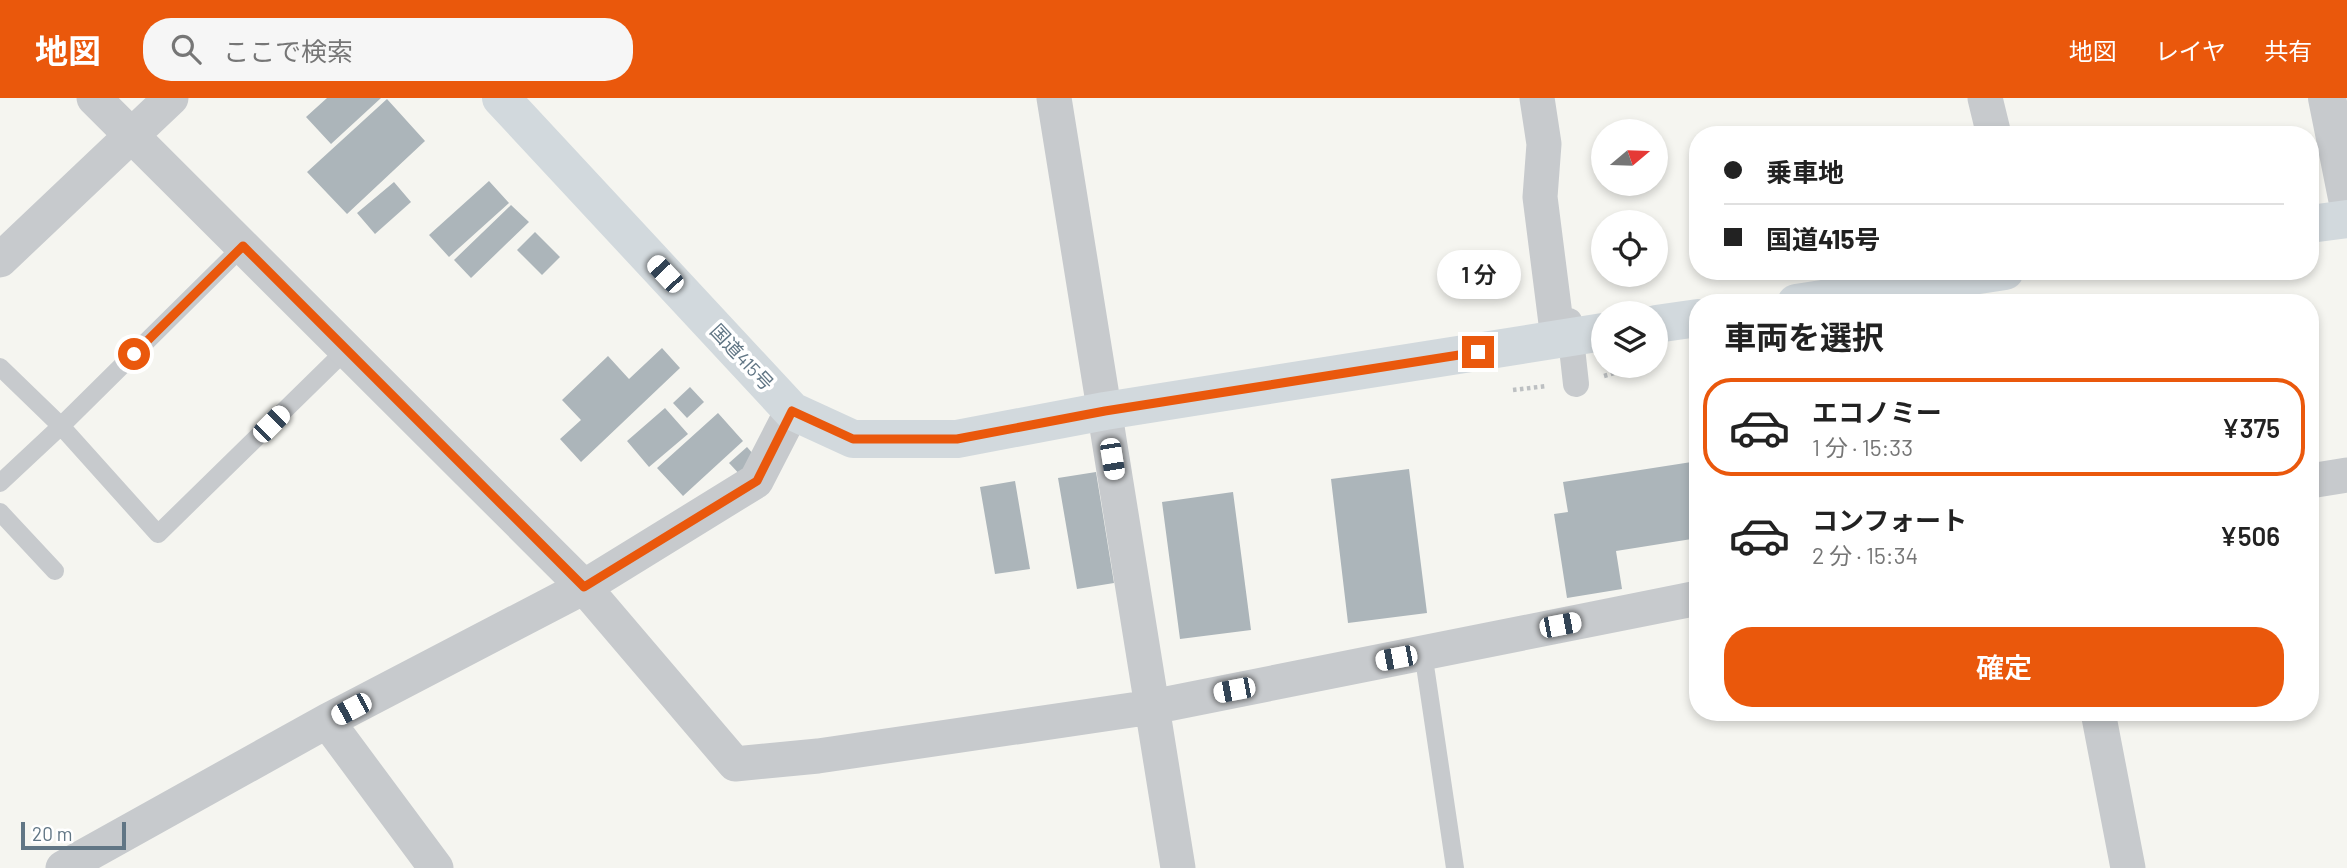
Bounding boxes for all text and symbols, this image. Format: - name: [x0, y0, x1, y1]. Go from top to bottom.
- search box: [143, 18, 633, 81]
- text: 地図: [35, 30, 101, 70]
- icon: search: [167, 30, 205, 68]
- text: ここで検索: [223, 35, 353, 66]
- text: 地図: [2069, 36, 2117, 65]
- text: レイヤ: [2155, 36, 2226, 65]
- text: 共有: [2264, 36, 2312, 65]
- north arrow: [1591, 119, 1668, 196]
- map controls: [1591, 119, 1668, 378]
- text: 乗車地: [1766, 156, 1844, 187]
- button: locate: [1591, 210, 1668, 287]
- text: 国道415号: [1766, 223, 1880, 254]
- callout: 1 分: [1436, 250, 1520, 300]
- car: [643, 251, 688, 297]
- text: 1 分: [1461, 260, 1497, 288]
- button: layers: [1591, 301, 1668, 378]
- text: 車両を選択: [1724, 317, 1884, 355]
- street label: 国道415号: [706, 319, 779, 395]
- route end: [1462, 336, 1494, 368]
- route start: [118, 338, 150, 370]
- icon: car: [1728, 396, 1791, 459]
- text: エコノミー: [1812, 396, 1942, 427]
- car: [249, 402, 294, 446]
- text: ¥375: [2222, 412, 2280, 443]
- text: 1 分 · 15:33: [1812, 433, 1913, 461]
- car: [1099, 437, 1126, 481]
- icon: car: [1728, 504, 1791, 567]
- text: コンフォート: [1812, 504, 1967, 535]
- text: ¥506: [2220, 520, 2280, 551]
- text: 2 分 · 15:34: [1812, 541, 1918, 569]
- car: [1538, 611, 1583, 639]
- button: 確定: [1724, 627, 2284, 707]
- car: [1374, 644, 1419, 672]
- car: [1212, 676, 1257, 704]
- car: [328, 690, 375, 728]
- scale bar: [21, 819, 126, 851]
- text: 20 m: [32, 822, 72, 845]

